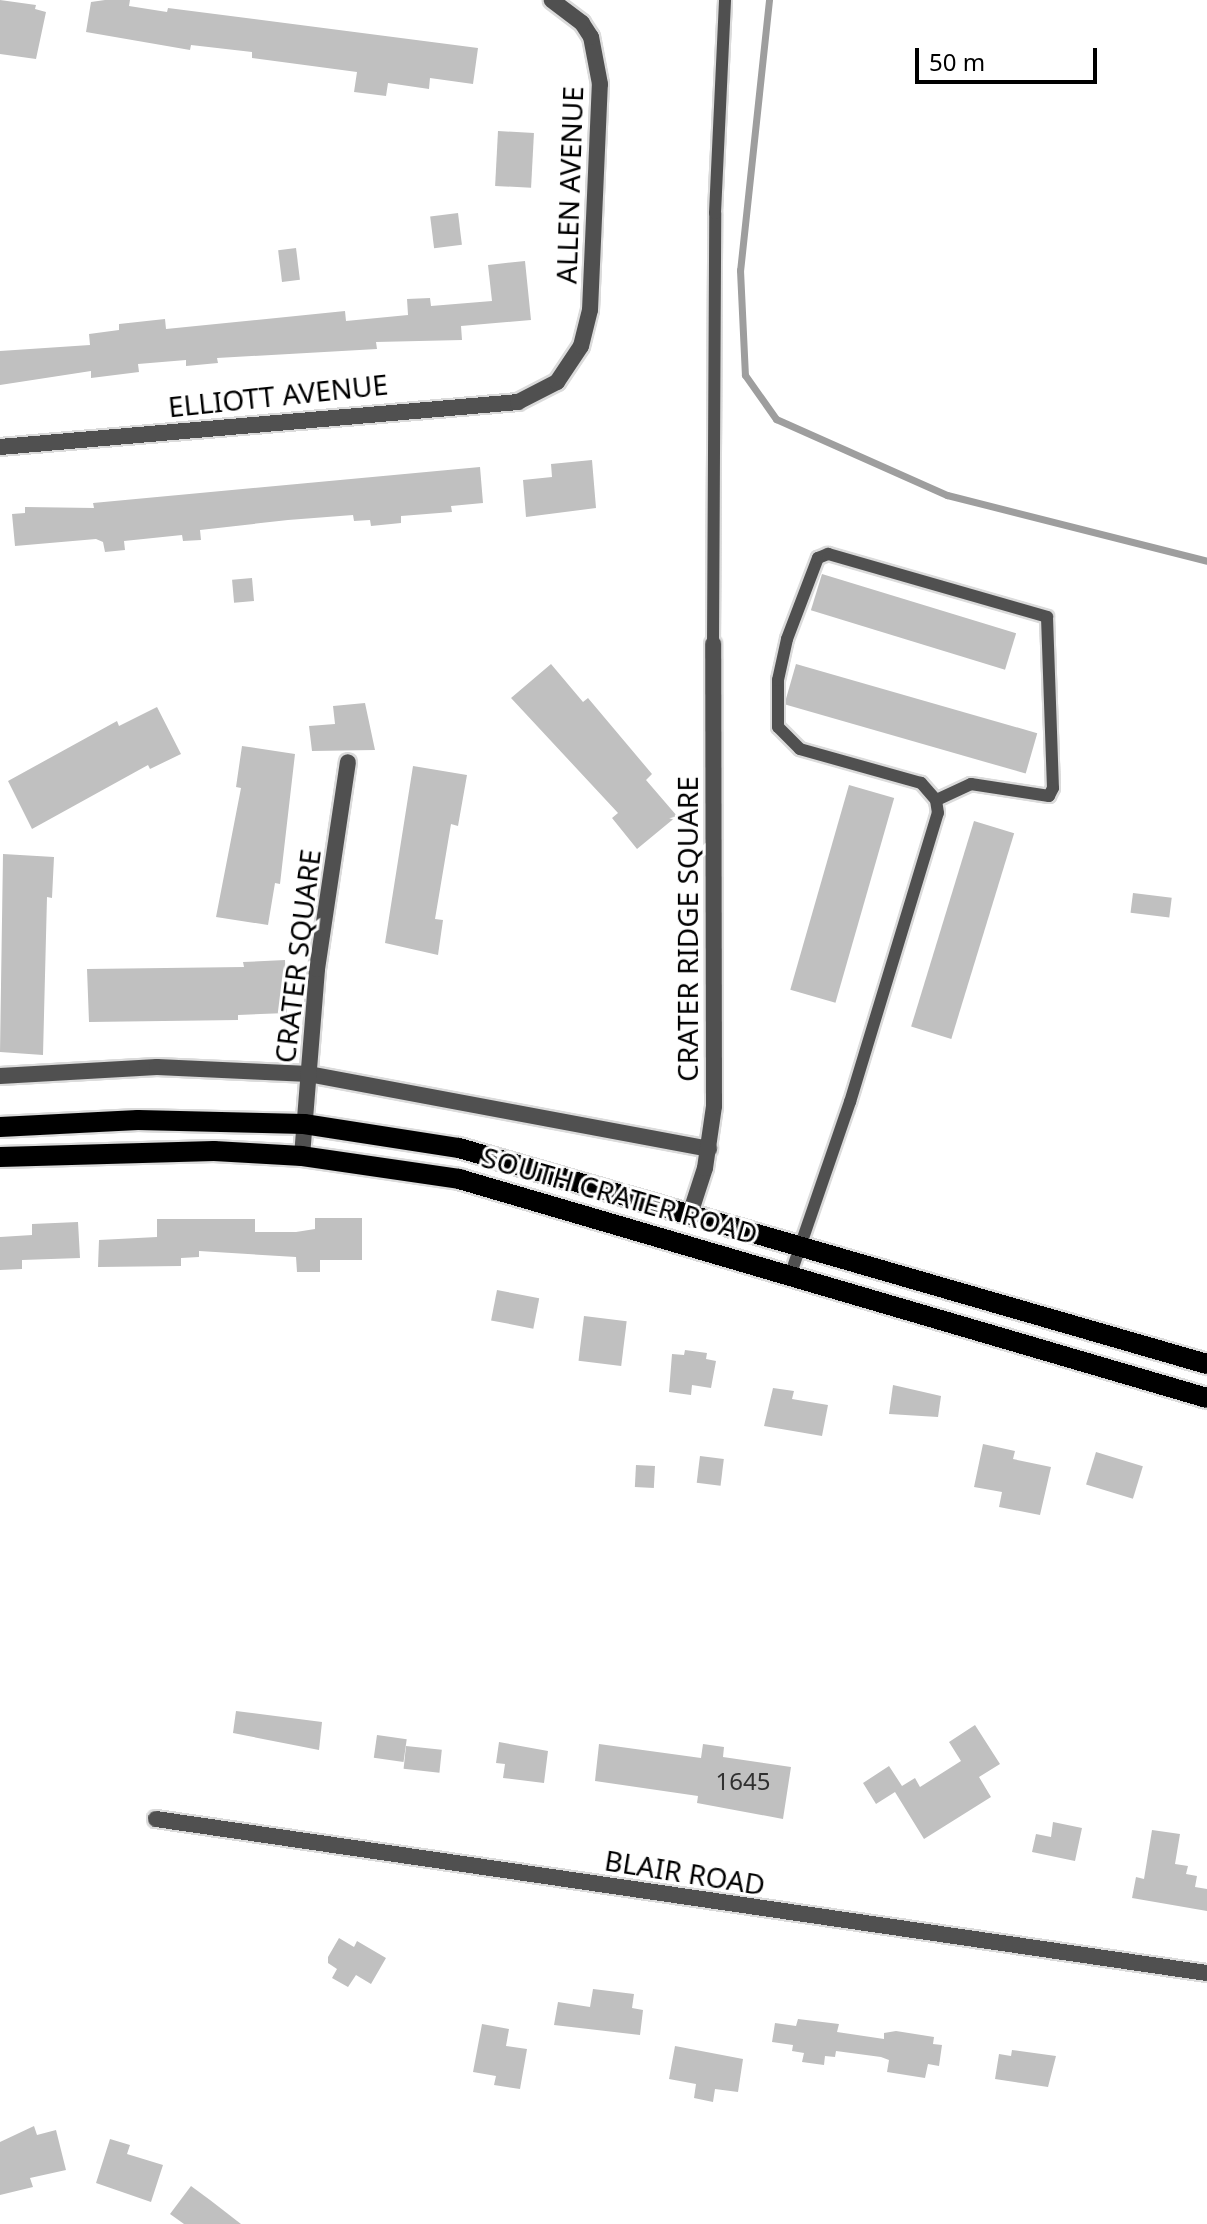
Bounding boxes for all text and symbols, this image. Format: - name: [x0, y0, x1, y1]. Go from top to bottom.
- scale bar: [919, 32, 1101, 82]
- text: 50 m: [929, 45, 985, 78]
- street label: ALLEN AVENUE: [549, 86, 589, 284]
- street label: ELLIOTT AVENUE: [166, 367, 390, 423]
- street label: CRATER RIDGE SQUARE: [670, 776, 704, 1082]
- street label: CRATER SQUARE: [267, 847, 327, 1065]
- street label: SOUTH CRATER ROAD: [478, 1140, 762, 1250]
- house number: 1645: [716, 1767, 770, 1795]
- street label: BLAIR ROAD: [602, 1843, 768, 1901]

